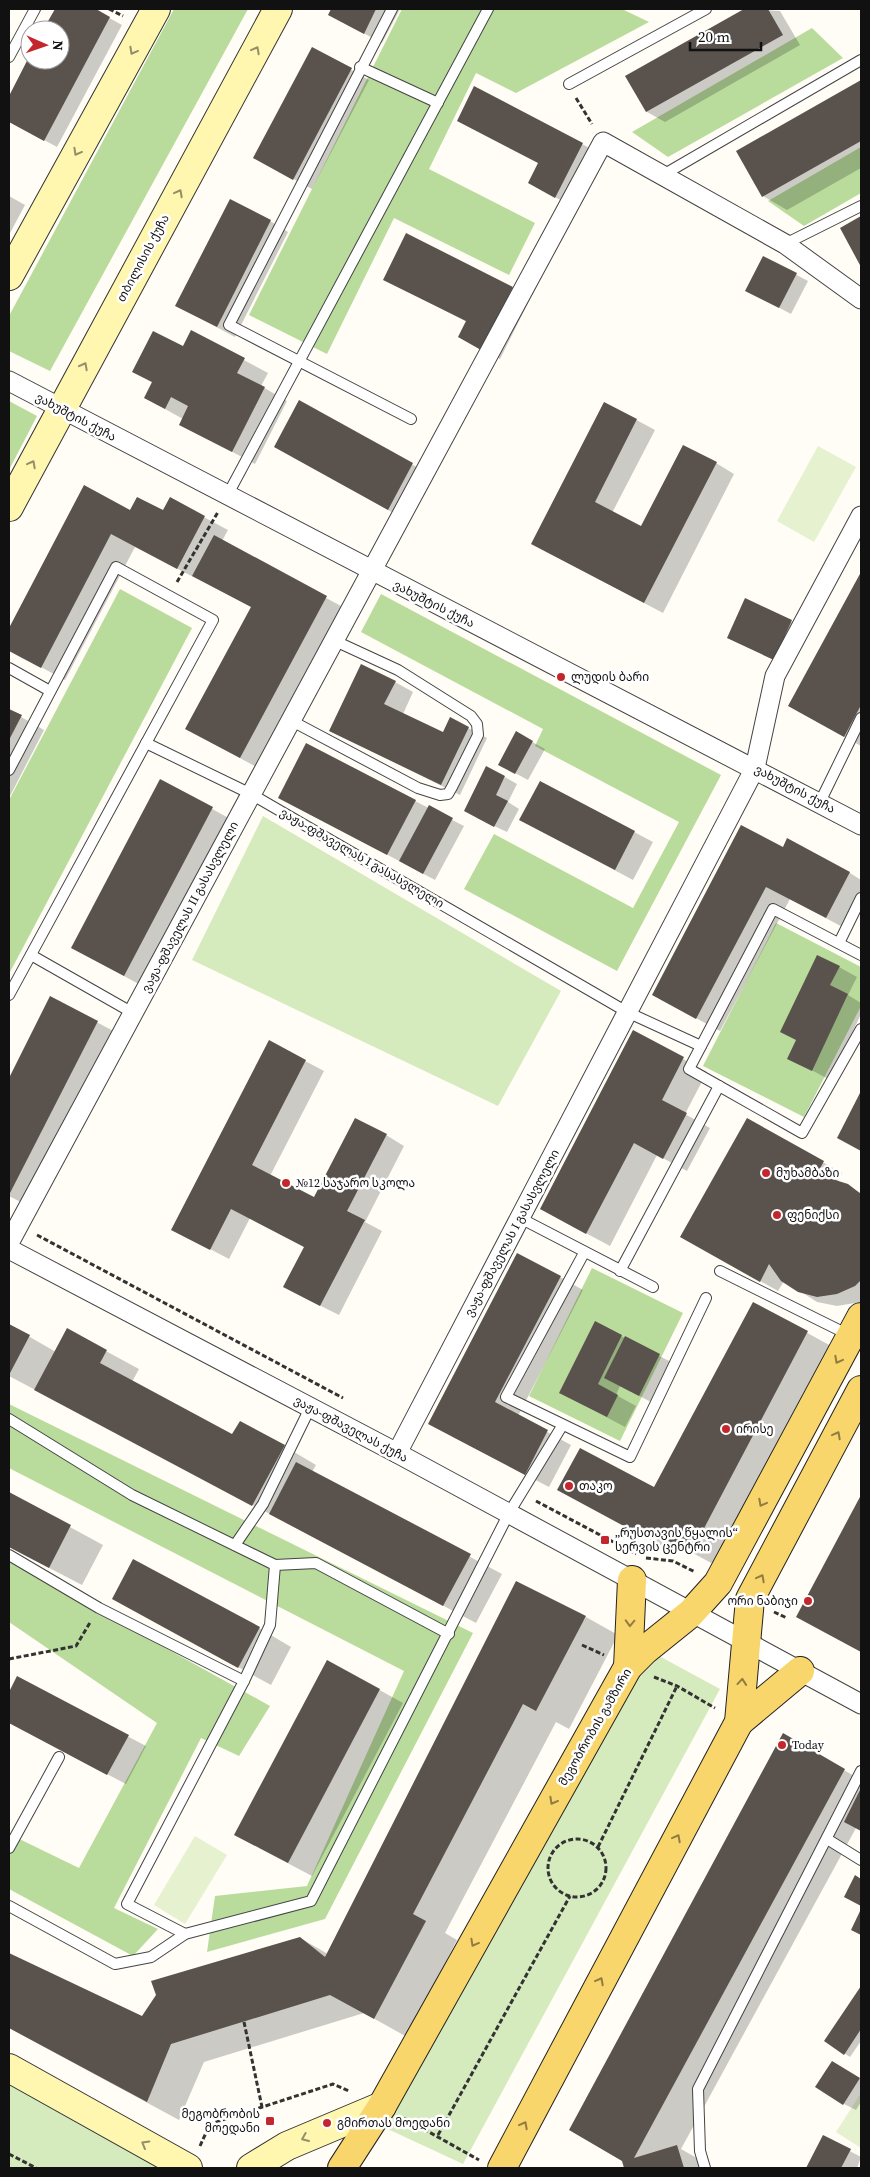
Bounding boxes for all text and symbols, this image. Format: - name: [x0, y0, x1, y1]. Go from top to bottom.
- north arrow: [20, 20, 70, 70]
- scale bar: [690, 20, 761, 52]
- text: 20 m: [698, 26, 730, 47]
- text: N: [48, 40, 68, 51]
- one-way arrow: [129, 46, 139, 55]
- one-way arrow: [250, 46, 260, 55]
- one-way arrow: [73, 147, 83, 156]
- one-way arrow: [172, 189, 182, 198]
- street label: თბილისის ქუჩა: [113, 211, 173, 305]
- one-way arrow: [78, 363, 88, 372]
- street label: ვახუშტის ქუჩა: [33, 389, 119, 445]
- one-way arrow: [26, 460, 36, 469]
- street label: ვახუშტის ქუჩა: [391, 577, 477, 631]
- place label: ლუდის ბარი: [571, 669, 649, 685]
- marker: ლუდის ბარი: [555, 671, 567, 683]
- street label: ვახუშტის ქუჩა: [752, 761, 838, 817]
- street label: ვაჟა-ფშაველას I გასასვლელი: [277, 804, 447, 912]
- street label: ვაჟა-ფშაველას II გასასვლელი: [138, 819, 242, 995]
- street label: ვაჟა-ფშაველას I გასასვლელი: [461, 1147, 563, 1319]
- place label: მუხამბაზი: [776, 1165, 840, 1181]
- marker: მუხამბაზი: [760, 1167, 772, 1179]
- place label: №12 საჯარო სკოლა: [296, 1175, 415, 1191]
- marker: №12 საჯარო სკოლა: [280, 1177, 292, 1189]
- place label: ფენიქსი: [787, 1207, 840, 1223]
- marker: ფენიქსი: [771, 1209, 783, 1221]
- one-way arrow: [834, 1354, 844, 1363]
- street label: ვაჟა-ფშაველას ქუჩა: [291, 1392, 411, 1466]
- place label: ირისე: [736, 1421, 773, 1437]
- marker: ირისე: [720, 1423, 732, 1435]
- one-way arrow: [831, 1431, 841, 1440]
- place label: თაკო: [579, 1478, 613, 1494]
- marker: თაკო: [563, 1480, 575, 1492]
- one-way arrow: [758, 1498, 768, 1507]
- place label: „რუსთავის წყალის“ სერვის ცენტრი: [615, 1525, 738, 1555]
- marker: „რუსთავის წყალის“ სერვის ცენტრი: [599, 1534, 611, 1546]
- one-way arrow: [755, 1575, 765, 1584]
- place label: ორი ნაბიჯი: [727, 1593, 798, 1609]
- marker: ორი ნაბიჯი: [802, 1595, 814, 1607]
- one-way arrow: [625, 1620, 635, 1628]
- street label: მეგობრობის გამზირი: [555, 1665, 635, 1789]
- one-way arrow: [736, 1677, 747, 1685]
- place label: Today: [792, 1737, 825, 1753]
- marker: Today: [776, 1739, 788, 1751]
- one-way arrow: [549, 1796, 559, 1805]
- one-way arrow: [671, 1834, 681, 1843]
- one-way arrow: [470, 1938, 480, 1947]
- one-way arrow: [594, 1978, 604, 1987]
- place label: მეგობრობის მოედანი: [181, 2106, 260, 2136]
- marker: მეგობრობის მოედანი: [264, 2115, 276, 2127]
- place label: გმირთას მოედანი: [337, 2115, 450, 2131]
- marker: გმირთას მოედანი: [321, 2117, 333, 2129]
- one-way arrow: [518, 2121, 528, 2130]
- one-way arrow: [301, 2132, 310, 2143]
- one-way arrow: [142, 2140, 151, 2150]

